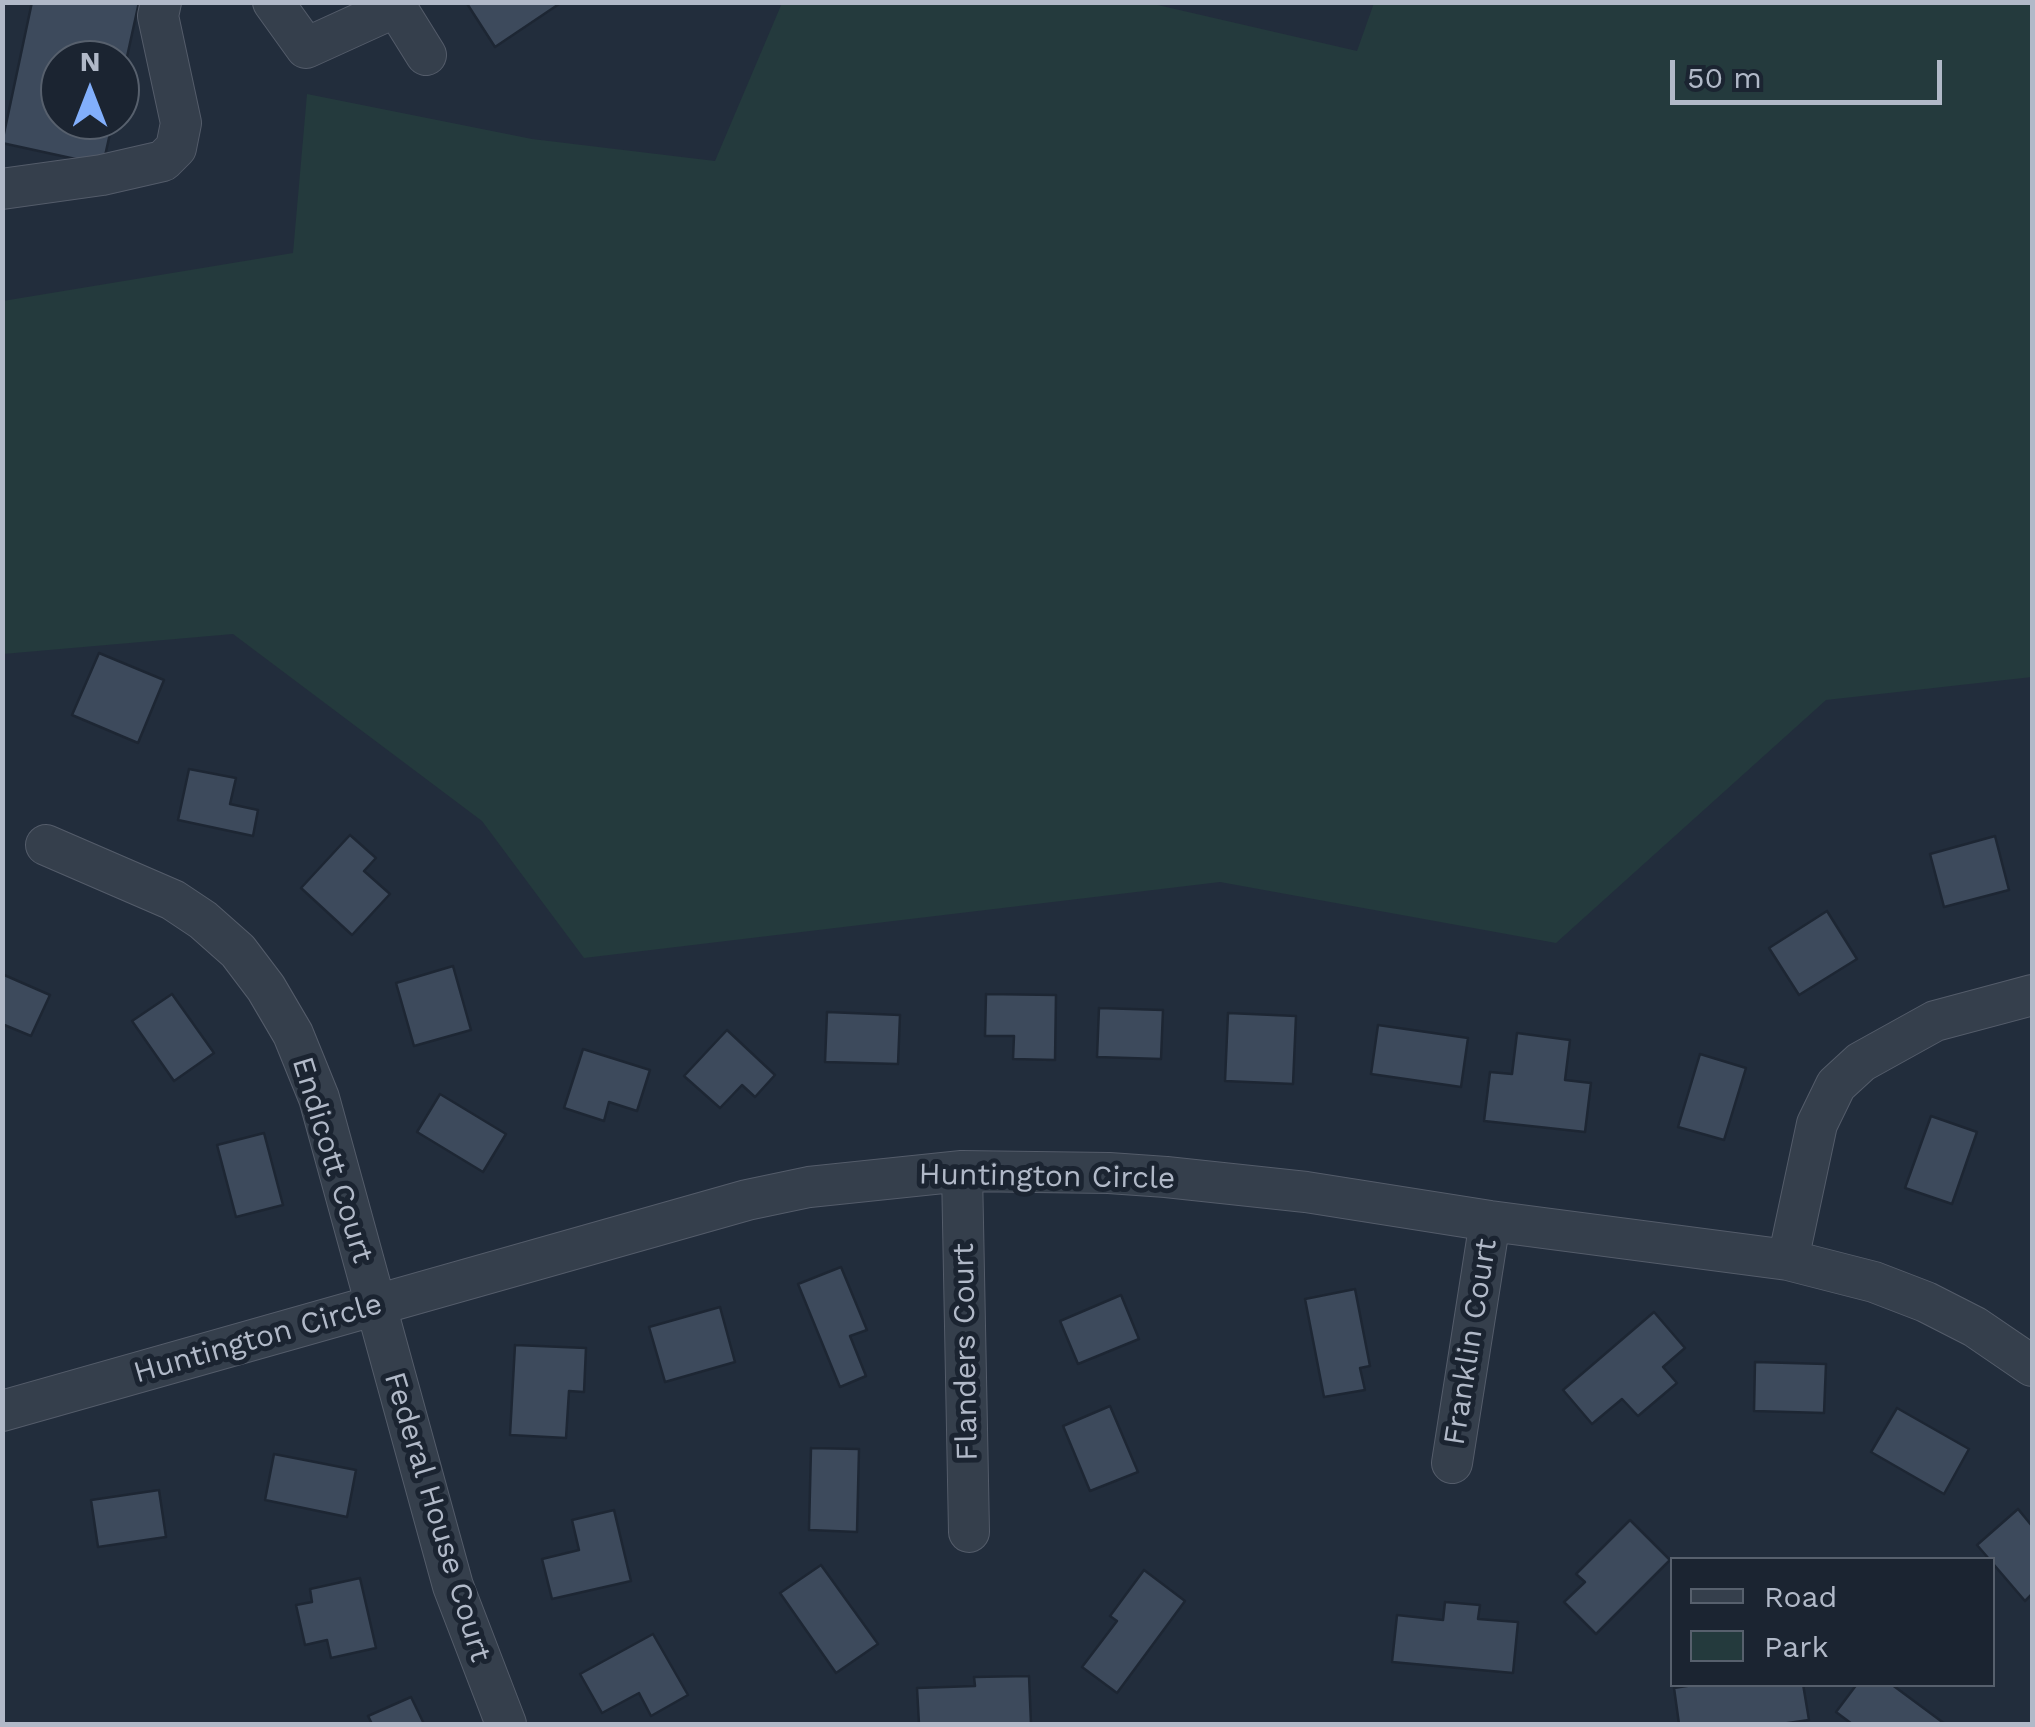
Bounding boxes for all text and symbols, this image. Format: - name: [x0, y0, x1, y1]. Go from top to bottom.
- north arrow: [40, 40, 140, 140]
- scale bar: [1675, 40, 1948, 102]
- text: N: [80, 45, 100, 78]
- text: 50 m: [1687, 60, 1762, 95]
- street label: Endicott Court: [284, 1053, 380, 1267]
- street label: Huntington Circle: [918, 1157, 1176, 1197]
- street label: Franklin Court: [1437, 1236, 1505, 1448]
- street label: Flanders Court: [946, 1243, 986, 1461]
- street label: Huntington Circle: [130, 1286, 386, 1392]
- street label: Federal House Court: [376, 1368, 498, 1666]
- legend: [1670, 1557, 1995, 1687]
- text: Road: [1764, 1579, 1837, 1614]
- text: Park: [1764, 1629, 1829, 1664]

